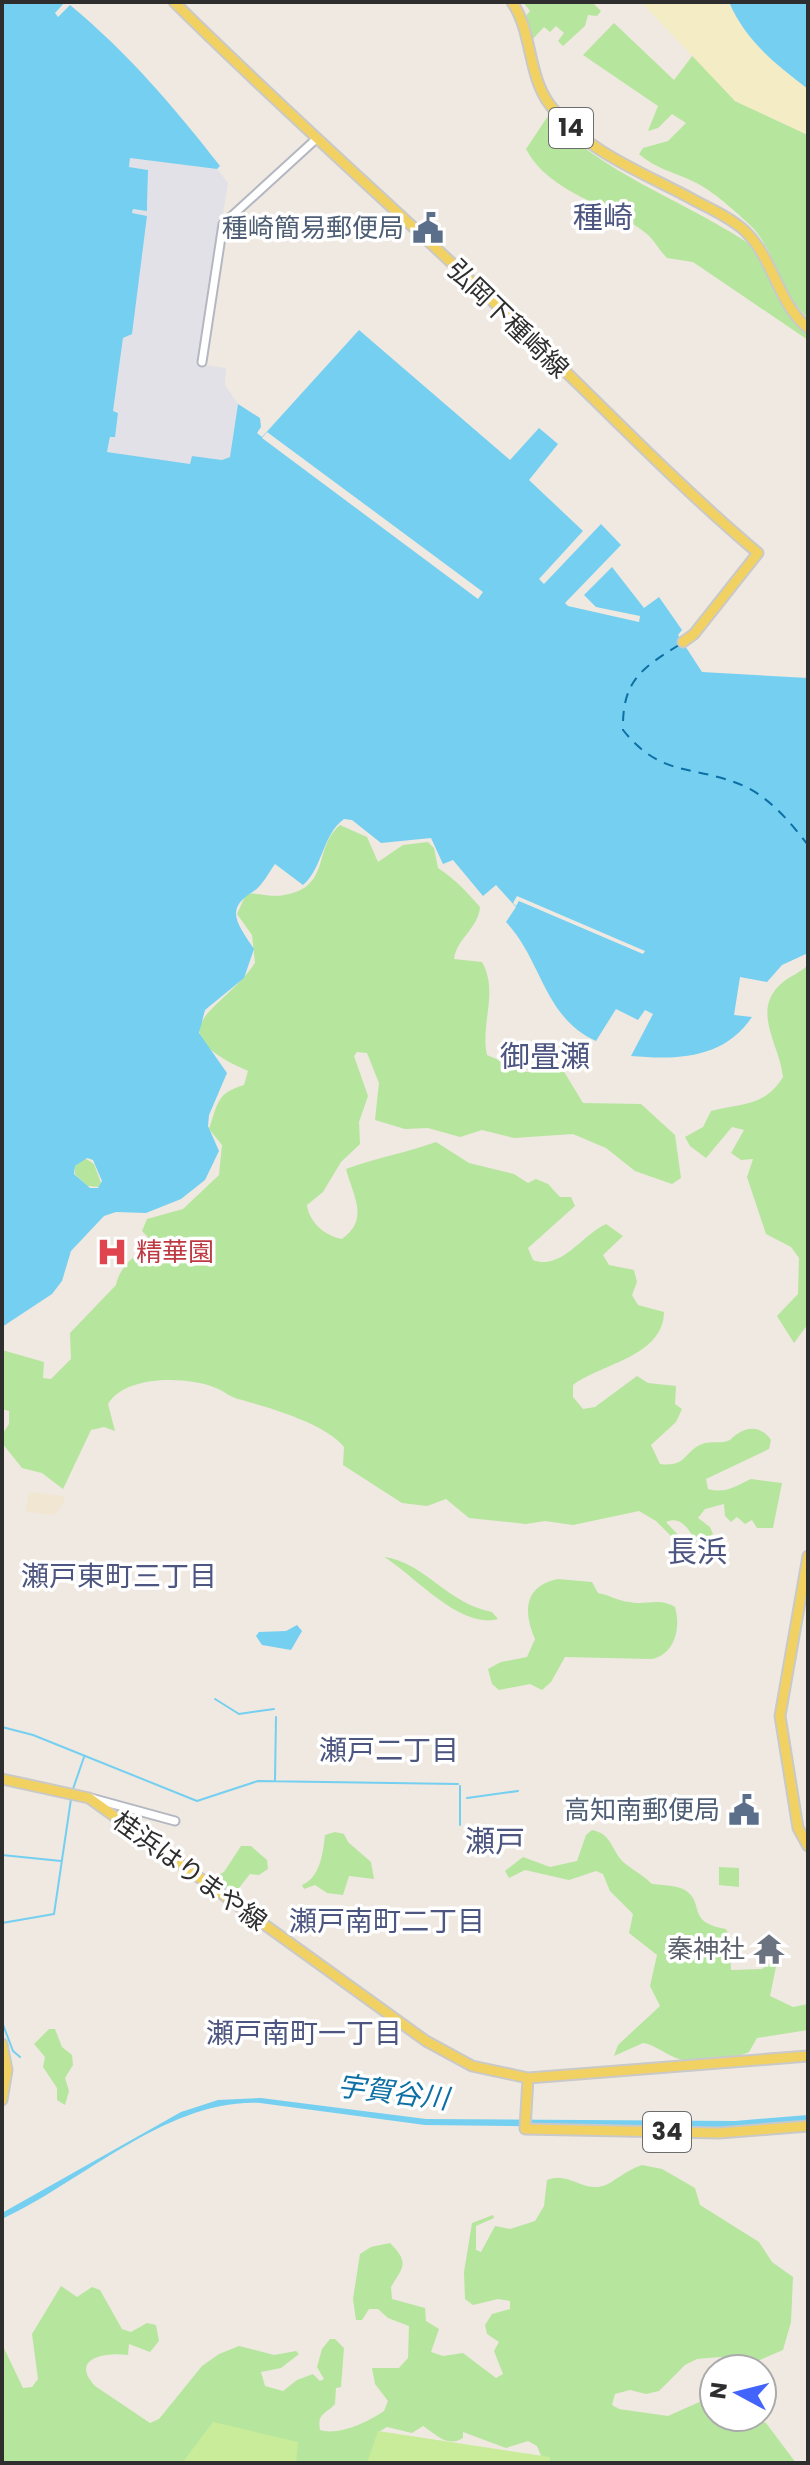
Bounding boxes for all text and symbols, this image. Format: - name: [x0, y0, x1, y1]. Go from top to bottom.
- road number: 14: [549, 108, 593, 148]
- district label: 種崎: [573, 196, 633, 239]
- place label: 種崎簡易郵便局: [222, 210, 404, 246]
- public building icon: 種崎簡易郵便局: [411, 211, 445, 245]
- street label: 弘岡下種崎線: [439, 252, 577, 386]
- district label: 御畳瀬: [500, 1035, 590, 1078]
- place label: 精華園: [136, 1234, 214, 1270]
- hospital icon: 精華園: [95, 1235, 129, 1269]
- district label: 長浜: [667, 1530, 727, 1573]
- district label: 瀬戸東町三丁目: [21, 1557, 217, 1596]
- district label: 瀬戸二丁目: [319, 1731, 459, 1770]
- place label: 高知南郵便局: [564, 1792, 720, 1828]
- public building icon: 高知南郵便局: [727, 1793, 761, 1827]
- street label: 桂浜はりまや線: [106, 1803, 274, 1939]
- district label: 瀬戸: [465, 1820, 525, 1863]
- district label: 瀬戸南町二丁目: [289, 1902, 485, 1941]
- place label: 秦神社: [667, 1931, 745, 1967]
- temple icon: 秦神社: [752, 1932, 786, 1966]
- district label: 瀬戸南町一丁目: [206, 2014, 402, 2053]
- water label: 宇賀谷川: [335, 2066, 454, 2119]
- road number: 34: [643, 2112, 691, 2152]
- north arrow: [698, 2353, 778, 2433]
- text: N: [702, 2381, 735, 2401]

